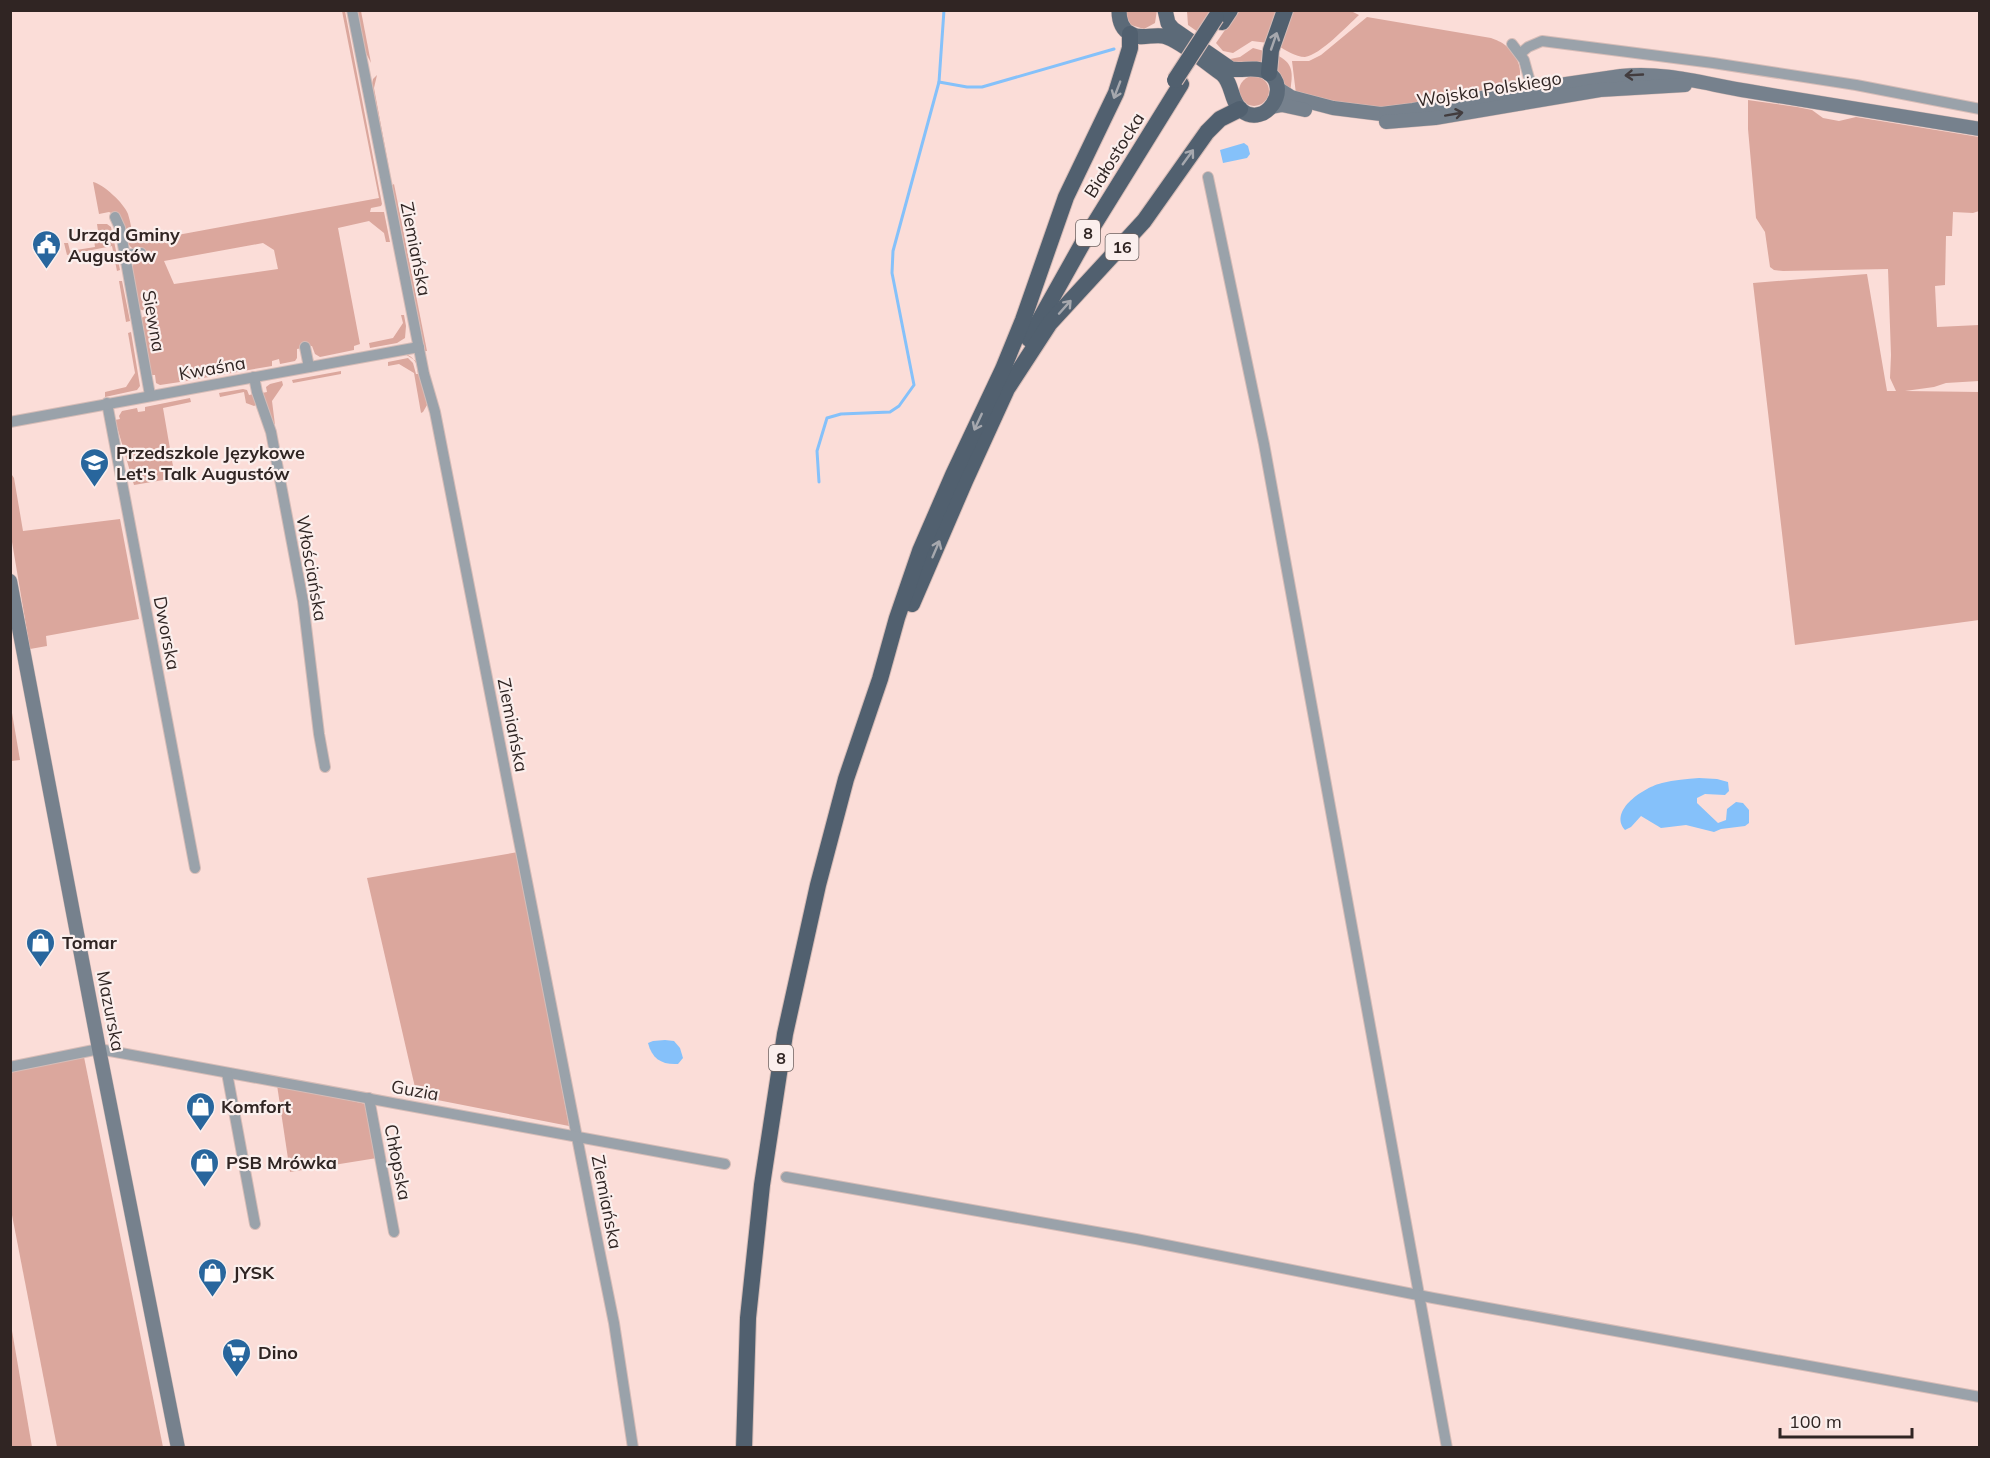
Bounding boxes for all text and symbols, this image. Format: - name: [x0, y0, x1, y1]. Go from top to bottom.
- one-way arrow: [1270, 32, 1281, 51]
- street label: Wojska Polskiego: [1415, 66, 1563, 112]
- one-way arrow: [1624, 70, 1644, 81]
- one-way arrow: [1110, 81, 1121, 99]
- street label: Białostocka: [1079, 108, 1149, 202]
- one-way arrow: [1444, 108, 1463, 119]
- one-way arrow: [1182, 149, 1195, 165]
- street label: Ziemiańska: [396, 200, 436, 298]
- road number: 8: [1076, 220, 1100, 246]
- place label: Urząd Gminy Augustów: [68, 223, 180, 267]
- public building icon: Urząd Gminy Augustów: [31, 228, 63, 270]
- road number: 16: [1106, 234, 1138, 260]
- street label: Siewna: [137, 288, 171, 354]
- one-way arrow: [1058, 300, 1072, 315]
- street label: Kwaśna: [177, 351, 247, 385]
- one-way arrow: [971, 413, 983, 431]
- place label: Przedszkole Językowe Let's Talk Augustów: [116, 441, 305, 485]
- school or university icon: Przedszkole Językowe Let's Talk Augustów: [79, 446, 111, 488]
- street label: Włościańska: [291, 513, 333, 623]
- one-way arrow: [931, 540, 942, 558]
- street label: Dworska: [149, 594, 185, 672]
- street label: Ziemiańska: [493, 676, 533, 774]
- shop icon: Tomar: [25, 926, 57, 968]
- place label: Tomar: [62, 931, 118, 954]
- street label: Mazurska: [92, 969, 130, 1053]
- road number: 8: [769, 1045, 793, 1071]
- street label: Guzia: [389, 1075, 441, 1105]
- shop icon: Komfort: [184, 1090, 216, 1132]
- place label: Komfort: [221, 1095, 291, 1118]
- street label: Chłopska: [379, 1122, 417, 1202]
- shop icon: PSB Mrówka: [189, 1146, 221, 1188]
- place label: PSB Mrówka: [226, 1151, 337, 1174]
- street label: Ziemiańska: [587, 1153, 627, 1251]
- shop icon: JYSK: [196, 1256, 228, 1298]
- place label: JYSK: [233, 1261, 275, 1284]
- supermarket icon: Dino: [221, 1336, 253, 1378]
- place label: Dino: [258, 1341, 298, 1364]
- scale bar: [1780, 1401, 1912, 1439]
- text: 100 m: [1789, 1410, 1842, 1433]

